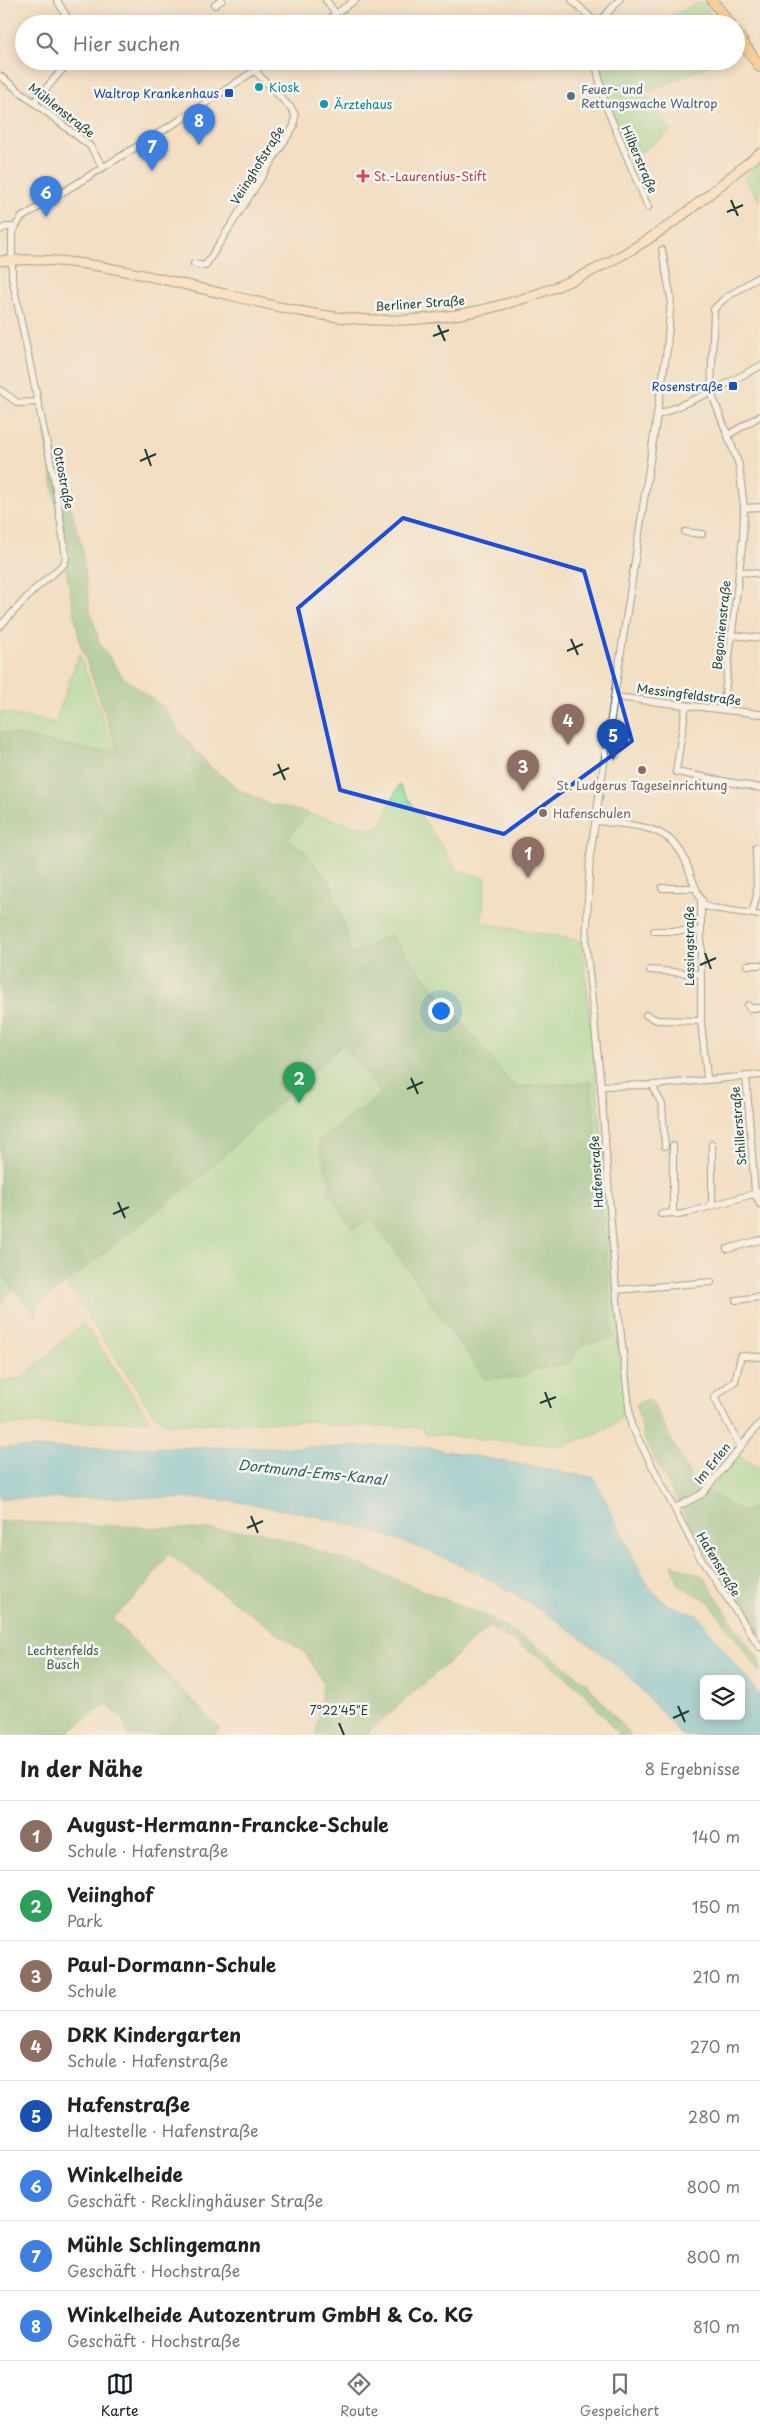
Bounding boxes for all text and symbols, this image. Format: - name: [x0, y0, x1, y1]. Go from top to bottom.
- search box: [15, 15, 745, 70]
- icon: search: [33, 29, 61, 57]
- text: Hier suchen: [73, 29, 180, 57]
- street label: Mühlenstraße: [25, 78, 99, 142]
- place label: Kiosk: [269, 78, 300, 96]
- place label: Feuer- und Rettungswache Waltrop: [581, 80, 717, 112]
- marker: Kiosk: [253, 81, 265, 93]
- place label: Waltrop Krankenhaus: [94, 84, 220, 102]
- marker: Waltrop Krankenhaus: [223, 87, 235, 99]
- marker: Feuer- und Rettungswache Waltrop: [565, 90, 577, 102]
- place label: Ärztehaus: [334, 95, 393, 113]
- marker: Ärztehaus: [318, 98, 330, 110]
- pin: 8: [183, 104, 215, 145]
- street label: Veiinghofstraße: [226, 122, 288, 208]
- street label: Hilberstraße: [618, 122, 662, 196]
- pin: 7: [136, 130, 168, 171]
- place label: St.-Laurentius-Stift: [374, 167, 487, 185]
- marker: St.-Laurentius-Stift: [356, 169, 370, 183]
- pin: 6: [30, 176, 62, 217]
- street label: Berliner Straße: [375, 291, 465, 315]
- place label: Rosenstraße: [652, 377, 723, 395]
- marker: Rosenstraße: [727, 380, 739, 392]
- street label: Ottostraße: [49, 445, 79, 511]
- street label: Begonienstraße: [707, 579, 735, 671]
- street label: Messingfeldstraße: [636, 679, 742, 709]
- pin: 4: [552, 704, 584, 745]
- pin: 5: [597, 719, 629, 760]
- pin: 3: [507, 750, 539, 791]
- marker: St. Ludgerus Tageseinrichtung: [636, 764, 648, 776]
- place label: St. Ludgerus Tageseinrichtung: [557, 776, 728, 794]
- place label: Hafenschulen: [553, 804, 631, 822]
- marker: Hafenschulen: [537, 807, 549, 819]
- pin: 1: [512, 837, 544, 878]
- street label: Lessingstraße: [680, 906, 698, 986]
- your location: [428, 998, 454, 1024]
- pin: 2: [283, 1062, 315, 1103]
- street label: Schillerstraße: [726, 1086, 750, 1166]
- street label: Hafenstraße: [584, 1135, 608, 1209]
- street label: Im Erlen: [690, 1438, 734, 1488]
- water label: Dortmund-Ems-Kanal: [237, 1454, 389, 1490]
- street label: Hafenstraße: [693, 1528, 745, 1600]
- park label: Lechtenfelds Busch: [27, 1641, 99, 1673]
- map controls: [700, 1675, 745, 1720]
- button: layers: [700, 1675, 745, 1720]
- text: 7°22'45"E: [310, 1701, 368, 1719]
- text: In der Nähe: [20, 1752, 142, 1784]
- text: 8 Ergebnisse: [644, 1756, 740, 1780]
- text: August-Hermann-Francke-Schule: [67, 1810, 389, 1838]
- text: 1: [32, 1824, 40, 1848]
- text: 140 m: [692, 1824, 740, 1848]
- text: Schule · Hafenstraße: [67, 1838, 228, 1862]
- text: Veiinghof: [67, 1880, 154, 1908]
- text: 2: [30, 1894, 42, 1918]
- text: 150 m: [692, 1894, 740, 1918]
- text: Park: [67, 1908, 103, 1932]
- text: Paul-Dormann-Schule: [67, 1950, 276, 1978]
- text: 3: [31, 1964, 41, 1988]
- text: 210 m: [692, 1964, 740, 1988]
- text: Schule: [67, 1978, 117, 2002]
- text: DRK Kindergarten: [67, 2020, 241, 2048]
- text: 4: [31, 2034, 41, 2058]
- text: 270 m: [690, 2034, 740, 2058]
- text: Schule · Hafenstraße: [67, 2048, 228, 2072]
- text: Hafenstraße: [67, 2090, 190, 2118]
- text: 5: [31, 2104, 41, 2128]
- text: 280 m: [688, 2104, 740, 2128]
- text: Haltestelle · Hafenstraße: [67, 2118, 259, 2142]
- text: Winkelheide: [67, 2160, 183, 2188]
- text: 6: [30, 2174, 42, 2198]
- text: 800 m: [687, 2174, 740, 2198]
- text: Geschäft · Recklinghäuser Straße: [67, 2188, 323, 2212]
- text: Mühle Schlingemann: [67, 2230, 261, 2258]
- text: 7: [31, 2244, 41, 2268]
- text: 800 m: [687, 2244, 740, 2268]
- text: Geschäft · Hochstraße: [67, 2258, 240, 2282]
- text: Winkelheide Autozentrum GmbH & Co. KG: [67, 2300, 473, 2328]
- text: 8: [31, 2314, 41, 2338]
- text: 810 m: [693, 2314, 740, 2338]
- text: Geschäft · Hochstraße: [67, 2328, 240, 2352]
- tab: Karte: [101, 2370, 139, 2421]
- tab: Route: [340, 2370, 378, 2421]
- tab: Gespeichert: [580, 2370, 659, 2421]

